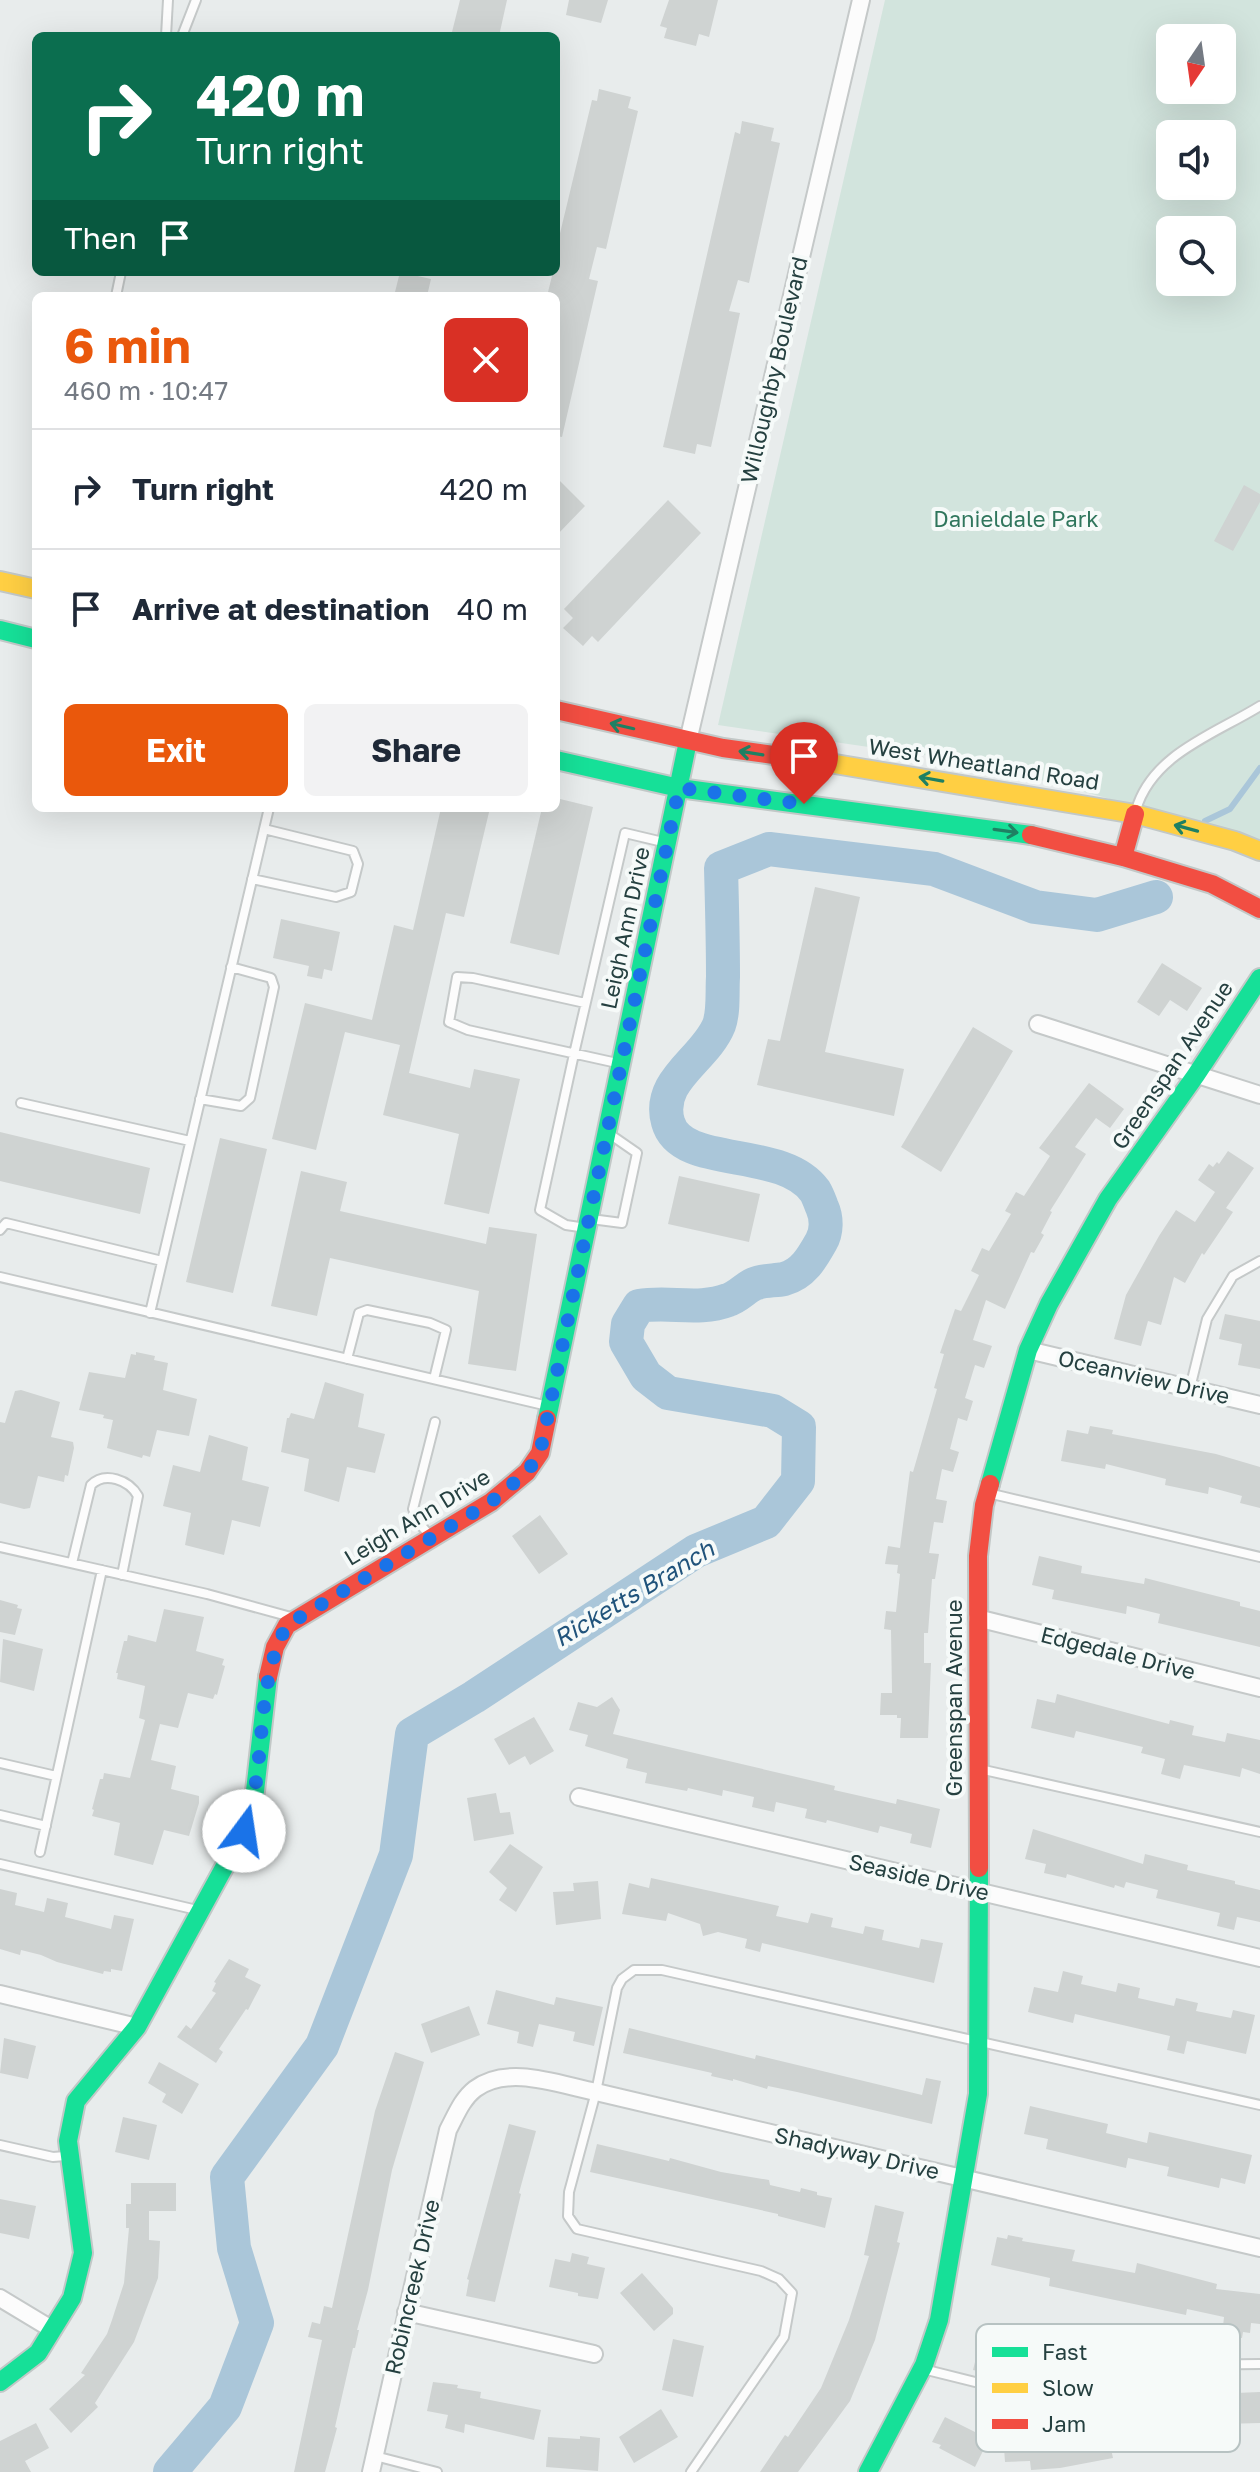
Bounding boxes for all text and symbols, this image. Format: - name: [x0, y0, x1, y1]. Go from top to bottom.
- north arrow: [1156, 24, 1236, 104]
- map controls: [1156, 24, 1236, 296]
- text: 420 m: [196, 61, 365, 128]
- icon: right: [64, 64, 168, 168]
- button: sound: [1156, 120, 1236, 200]
- text: Turn right: [196, 129, 364, 172]
- icon: arrive: [153, 216, 197, 260]
- button: search: [1156, 216, 1236, 296]
- text: Then: [64, 220, 137, 256]
- street label: Willoughby Boulevard: [734, 254, 813, 486]
- text: 6 min: [64, 316, 191, 374]
- button: close: [444, 318, 528, 402]
- text: 460 m · 10:47: [64, 375, 228, 406]
- icon: right: [64, 467, 108, 511]
- text: Turn right: [132, 471, 274, 507]
- text: 420 m: [440, 471, 528, 507]
- park label: Danieldale Park: [933, 505, 1099, 532]
- icon: arrive: [64, 587, 108, 631]
- text: Arrive at destination: [132, 591, 429, 627]
- text: 40 m: [457, 591, 528, 627]
- button: Exit: [64, 704, 288, 796]
- button: Share: [304, 704, 528, 796]
- one-way arrow: [610, 717, 635, 732]
- pin: [770, 722, 838, 804]
- street label: West Wheatland Road: [867, 732, 1101, 795]
- icon: arrive: [782, 734, 826, 778]
- one-way arrow: [739, 745, 764, 760]
- one-way arrow: [919, 770, 944, 785]
- one-way arrow: [1173, 819, 1199, 834]
- one-way arrow: [993, 824, 1018, 839]
- street label: Leigh Ann Drive: [594, 844, 655, 1012]
- street label: Greenspan Avenue: [1105, 975, 1238, 1154]
- street label: Oceanview Drive: [1056, 1344, 1232, 1409]
- street label: Leigh Ann Drive: [339, 1462, 495, 1571]
- water label: Ricketts Branch: [548, 1533, 720, 1652]
- street label: Greenspan Avenue: [940, 1599, 967, 1797]
- street label: Edgedale Drive: [1038, 1620, 1198, 1685]
- position arrow: [202, 1789, 286, 1873]
- street label: Seaside Drive: [846, 1847, 992, 1906]
- street label: Shadyway Drive: [772, 2120, 942, 2185]
- street label: Robincreek Drive: [378, 2197, 445, 2377]
- legend: [976, 2324, 1240, 2452]
- text: Fast: [1042, 2338, 1088, 2365]
- text: Slow: [1042, 2374, 1094, 2401]
- text: Jam: [1042, 2410, 1086, 2437]

